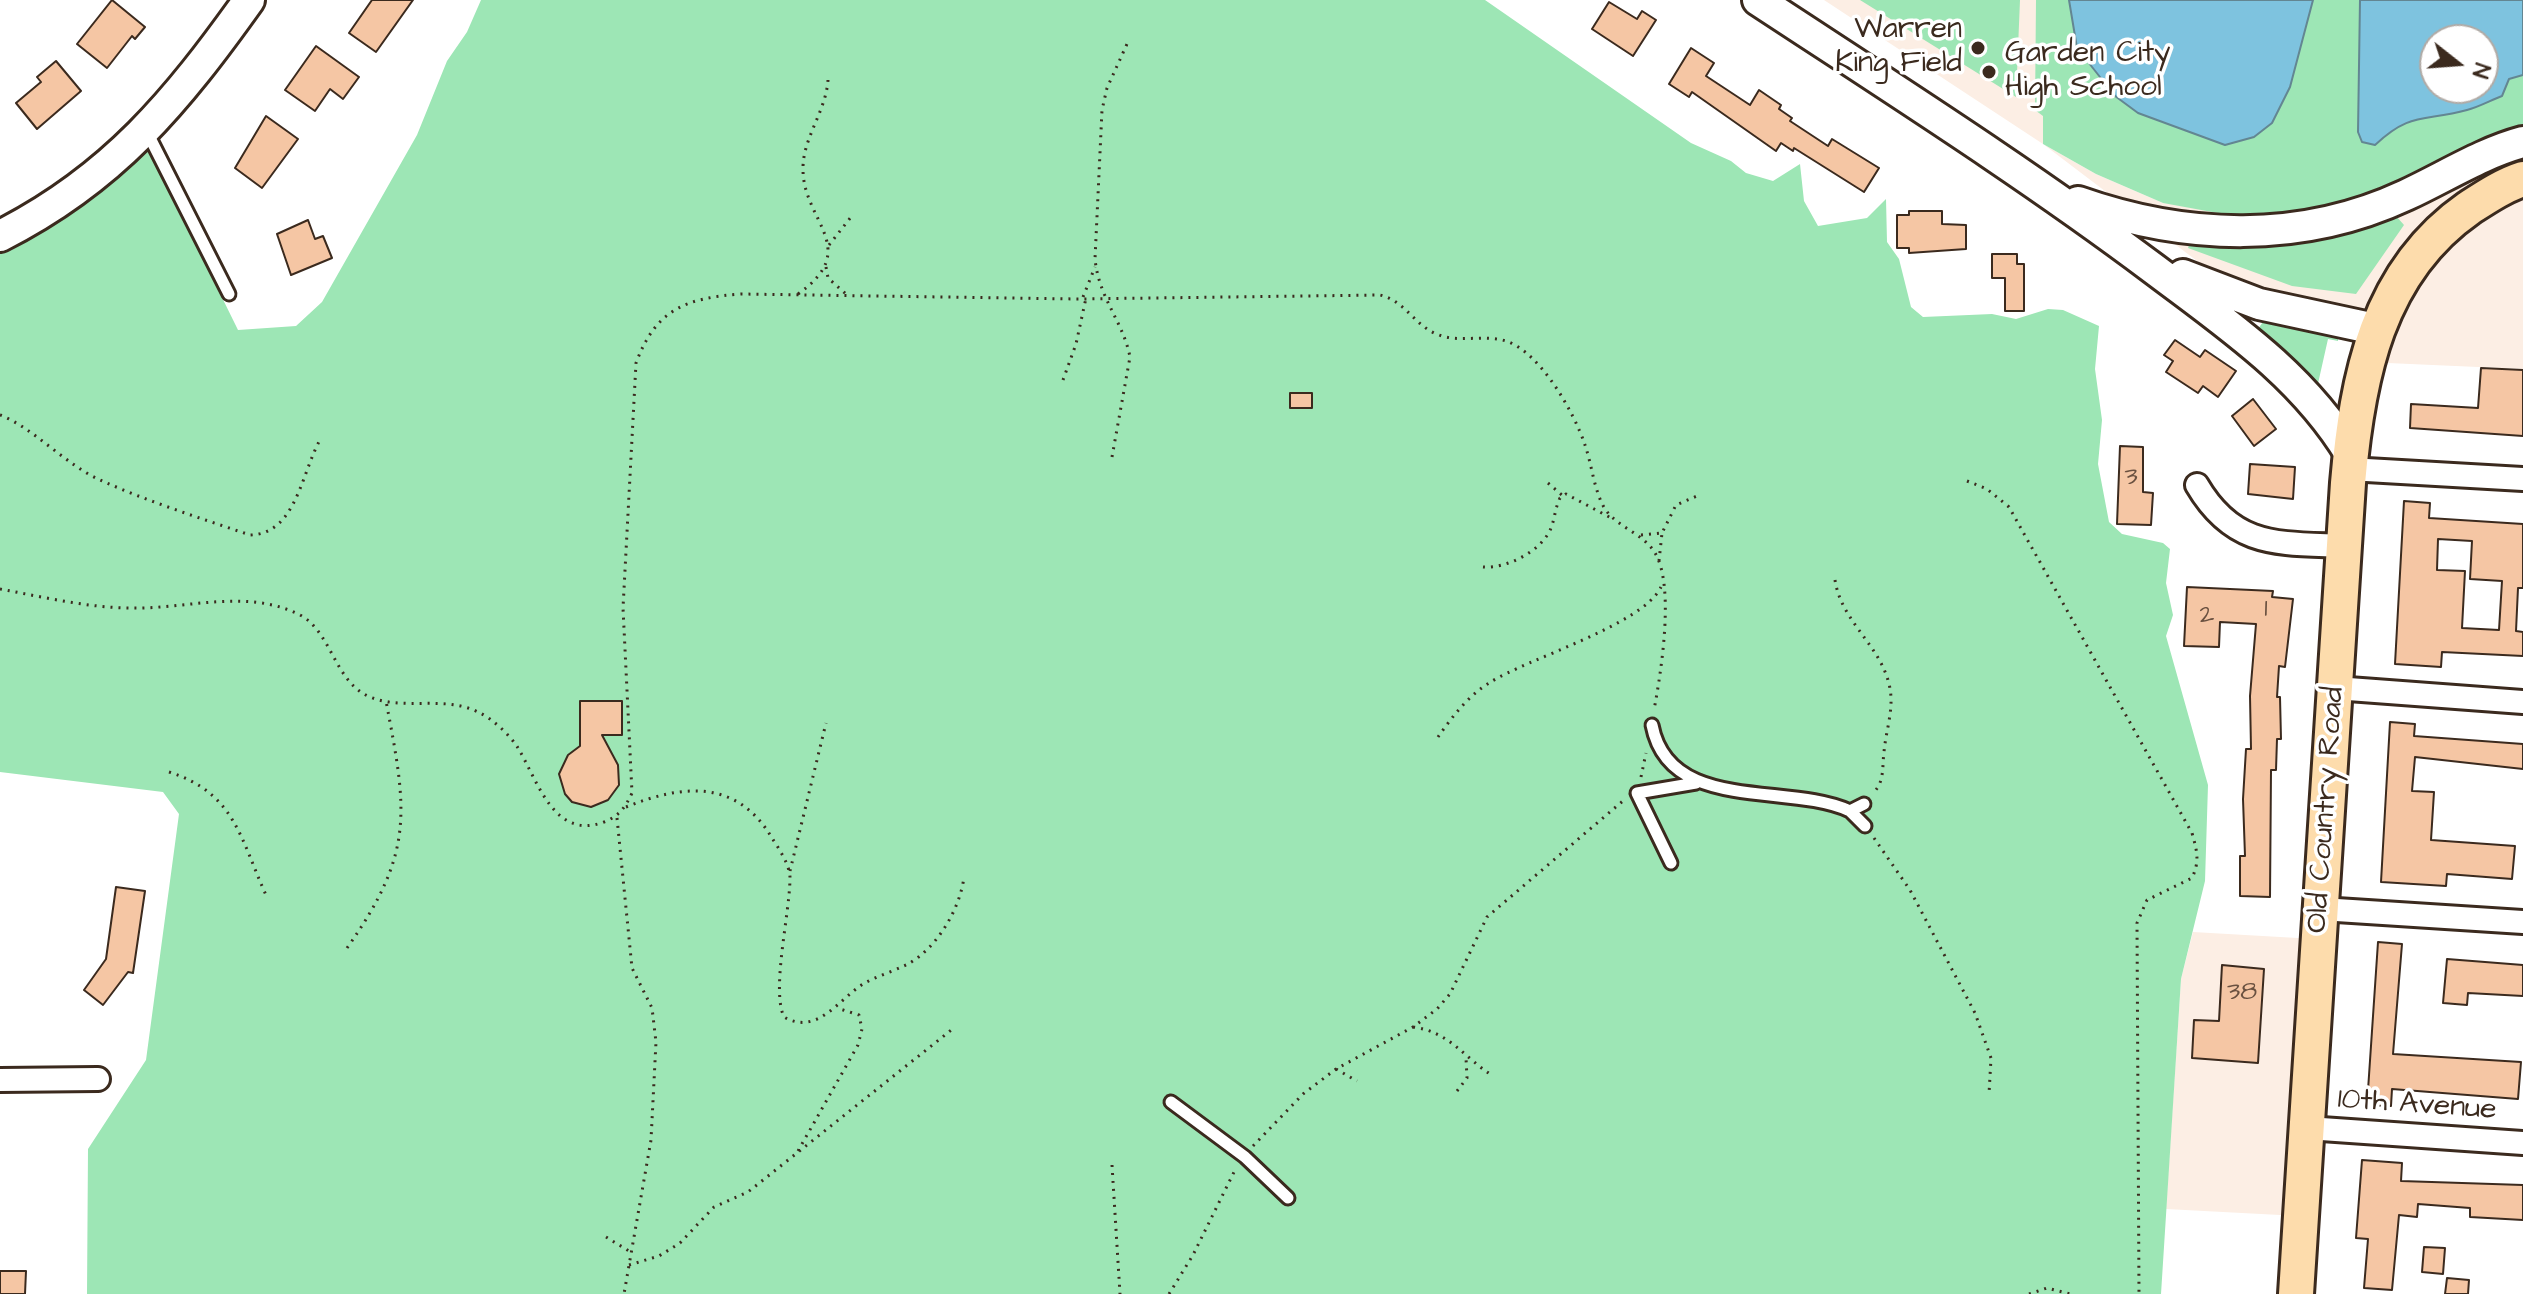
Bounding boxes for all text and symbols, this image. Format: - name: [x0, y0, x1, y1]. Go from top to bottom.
- place label: Warren King Field: [1835, 13, 1962, 84]
- north arrow: [2419, 24, 2499, 104]
- place label: Garden City High School: [2005, 37, 2171, 108]
- marker: Warren King Field: [1969, 39, 1987, 57]
- text: N: [2464, 59, 2497, 82]
- marker: Garden City High School: [1980, 63, 1998, 81]
- house number: 3: [2124, 463, 2138, 495]
- house number: 1: [2264, 595, 2268, 627]
- house number: 2: [2200, 601, 2214, 633]
- street label: Old Country Road: [2300, 686, 2354, 934]
- house number: 38: [2227, 978, 2257, 1010]
- street label: 10th Avenue: [2336, 1082, 2498, 1130]

